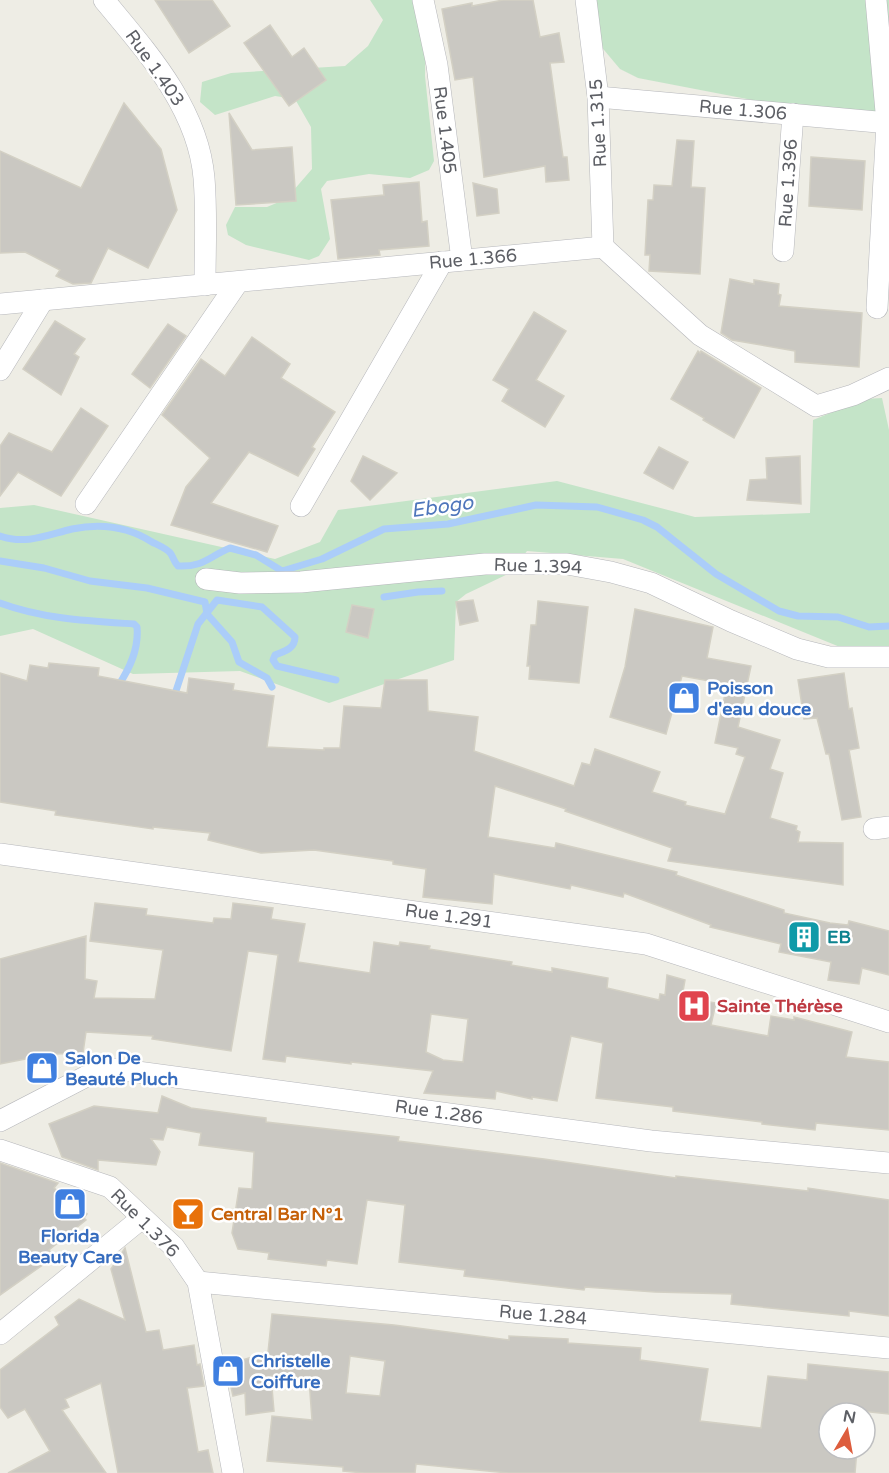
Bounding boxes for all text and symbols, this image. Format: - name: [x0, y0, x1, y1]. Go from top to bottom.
- street label: Rue 1.403: [121, 26, 189, 110]
- street label: Rue 1.315: [585, 78, 611, 168]
- street label: Rue 1.405: [429, 85, 461, 175]
- street label: Rue 1.306: [698, 95, 788, 125]
- street label: Rue 1.396: [774, 138, 802, 228]
- street label: Rue 1.366: [428, 244, 518, 274]
- water label: Ebogo: [410, 491, 475, 523]
- street label: Rue 1.394: [493, 553, 583, 579]
- place label: Poisson d'eau douce: [707, 677, 811, 720]
- shop icon: Poisson d'eau douce: [666, 680, 702, 716]
- street label: Rue 1.291: [404, 899, 494, 933]
- building icon: EB: [786, 919, 822, 955]
- place label: EB: [827, 926, 851, 948]
- hospital icon: Sainte Thérèse: [676, 988, 712, 1024]
- place label: Sainte Thérèse: [717, 995, 843, 1017]
- place label: Salon De Beauté Pluch: [65, 1047, 178, 1090]
- shop icon: Salon De Beauté Pluch: [24, 1050, 60, 1086]
- street label: Rue 1.286: [394, 1095, 484, 1129]
- street label: Rue 1.376: [106, 1184, 184, 1262]
- shop icon: Florida Beauty Care: [52, 1186, 88, 1222]
- bar icon: Central Bar N°1: [170, 1196, 206, 1232]
- place label: Central Bar N°1: [211, 1203, 344, 1225]
- place label: Florida Beauty Care: [18, 1225, 122, 1268]
- street label: Rue 1.284: [498, 1300, 588, 1330]
- place label: Christelle Coiffure: [251, 1350, 331, 1393]
- shop icon: Christelle Coiffure: [210, 1353, 246, 1389]
- north arrow: [817, 1401, 877, 1461]
- text: N: [841, 1406, 857, 1428]

